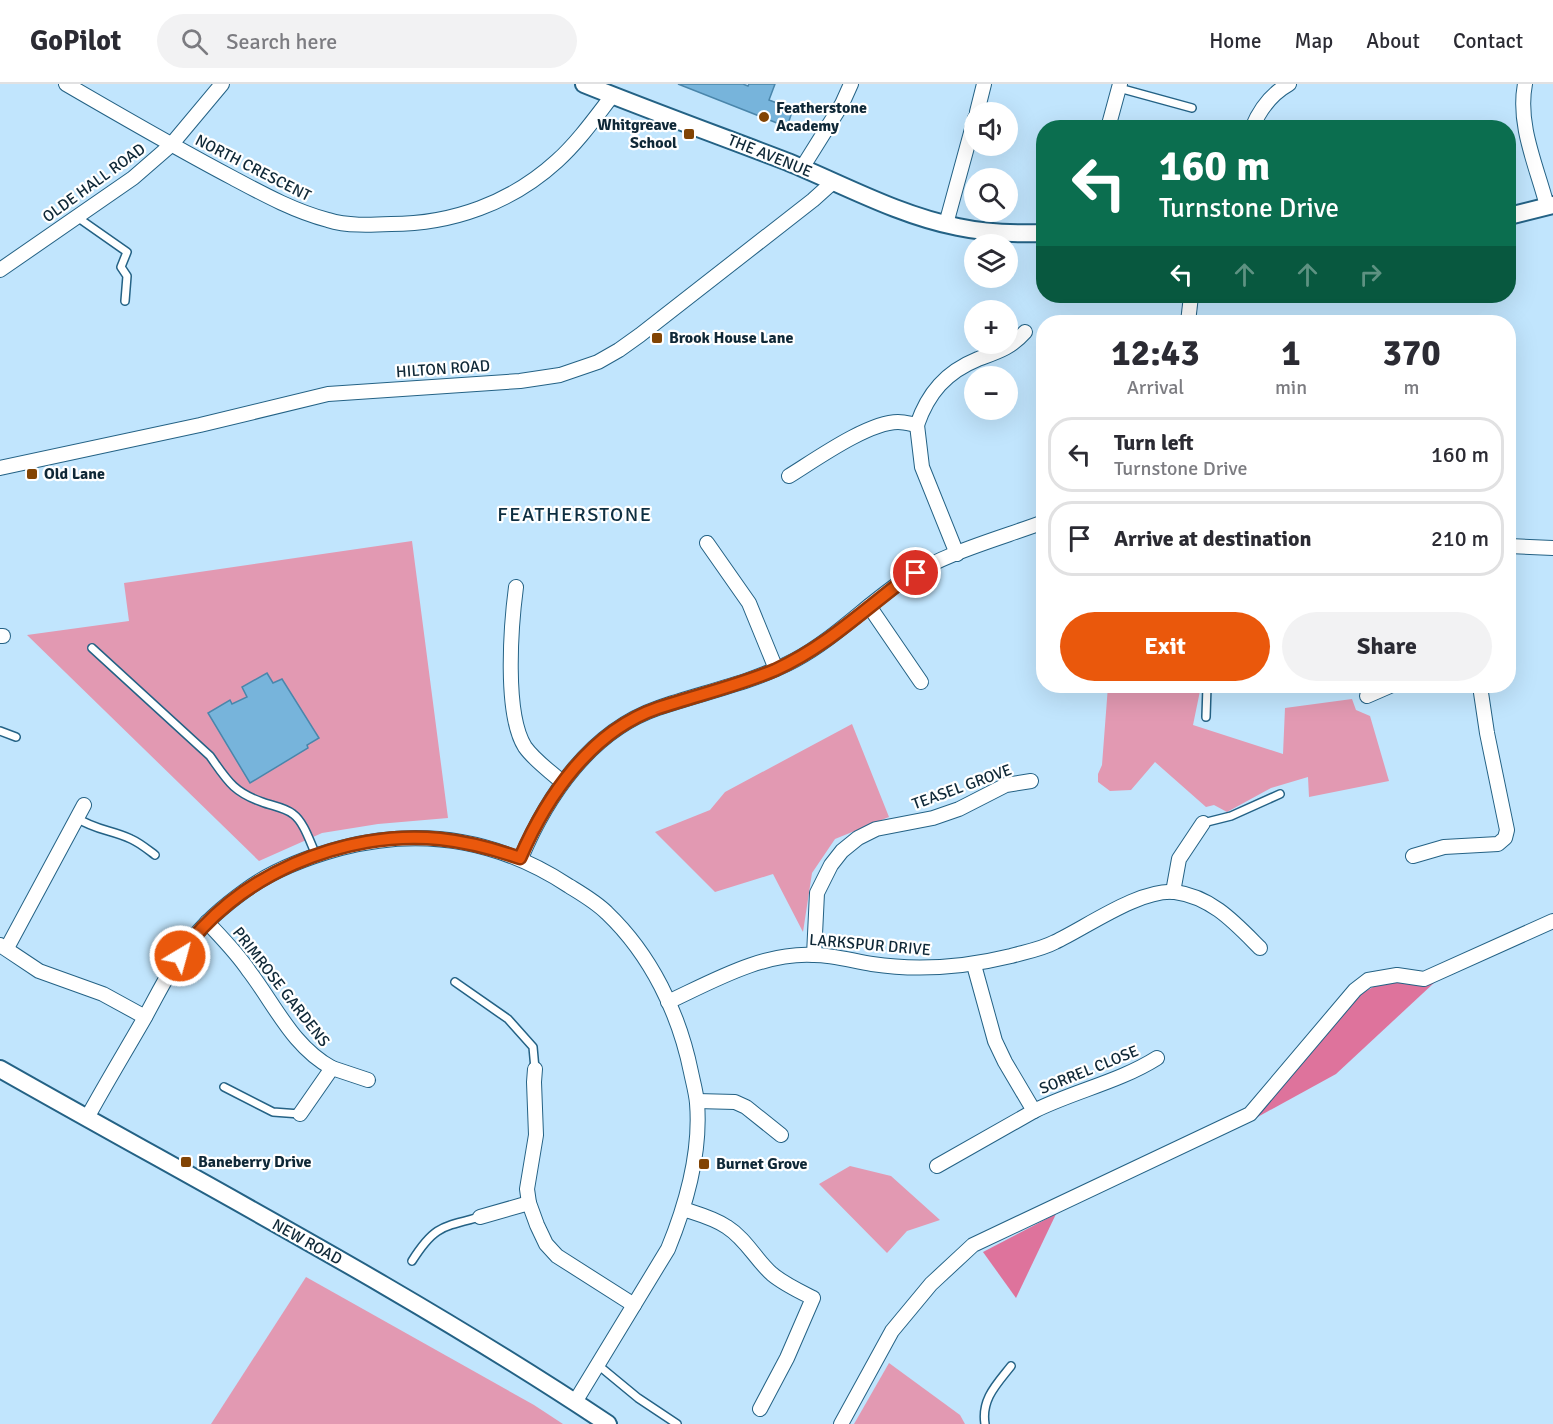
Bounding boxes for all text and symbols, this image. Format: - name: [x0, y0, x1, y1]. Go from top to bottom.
- search box: [157, 14, 577, 68]
- text: GoPilot: [30, 24, 121, 58]
- icon: search: [178, 25, 211, 58]
- text: Search here: [226, 28, 337, 55]
- text: Home: [1209, 28, 1262, 54]
- text: Map: [1295, 28, 1333, 54]
- text: About: [1366, 28, 1420, 54]
- text: Contact: [1453, 28, 1523, 54]
- place label: Featherstone Academy: [776, 98, 867, 136]
- map controls: [964, 102, 1018, 420]
- button: sound: [964, 102, 1018, 156]
- marker: Featherstone Academy: [757, 110, 771, 124]
- place label: Whitgreave School: [597, 115, 677, 153]
- marker: Whitgreave School: [682, 127, 696, 141]
- street label: NORTH CRESCENT: [192, 130, 314, 206]
- street label: THE AVENUE: [725, 130, 815, 182]
- street label: OLDE HALL ROAD: [39, 139, 149, 227]
- text: 160 m: [1159, 141, 1270, 192]
- icon: left: [1060, 144, 1138, 222]
- button: search: [964, 168, 1018, 222]
- text: Turnstone Drive: [1159, 192, 1339, 225]
- button: layers: [964, 234, 1018, 288]
- icon: left: [1165, 258, 1198, 291]
- icon: ahead: [1228, 258, 1261, 291]
- icon: ahead: [1291, 258, 1324, 291]
- icon: right: [1354, 258, 1387, 291]
- button: +: [964, 300, 1018, 354]
- place label: Brook House Lane: [669, 328, 793, 348]
- marker: Brook House Lane: [650, 331, 664, 345]
- text: 12:43: [1111, 331, 1200, 376]
- text: 1: [1281, 331, 1301, 376]
- text: 370: [1382, 331, 1441, 376]
- street label: HILTON ROAD: [395, 356, 491, 382]
- button: −: [964, 366, 1018, 420]
- text: Arrival: [1127, 375, 1184, 400]
- text: min: [1275, 375, 1307, 400]
- text: m: [1404, 375, 1420, 400]
- text: Turn left: [1114, 429, 1194, 456]
- icon: left: [1063, 438, 1096, 471]
- text: 160 m: [1431, 441, 1489, 468]
- text: Turnstone Drive: [1114, 456, 1247, 481]
- place label: Old Lane: [44, 464, 105, 484]
- marker: Old Lane: [25, 467, 39, 481]
- district label: FEATHERSTONE: [497, 502, 653, 527]
- icon: arrive: [1063, 522, 1096, 555]
- text: Arrive at destination: [1114, 525, 1311, 552]
- text: 210 m: [1431, 525, 1489, 552]
- pin: [890, 547, 941, 598]
- icon: arrive: [899, 556, 932, 589]
- button: Exit: [1060, 612, 1270, 681]
- button: Share: [1282, 612, 1492, 681]
- street label: TEASEL GROVE: [909, 760, 1015, 814]
- street label: PRIMROSE GARDENS: [228, 923, 334, 1051]
- position arrow: [148, 924, 212, 988]
- street label: LARKSPUR DRIVE: [808, 930, 932, 960]
- street label: SORREL CLOSE: [1036, 1041, 1142, 1099]
- place label: Baneberry Drive: [198, 1152, 311, 1172]
- place label: Burnet Grove: [716, 1154, 808, 1174]
- marker: Baneberry Drive: [179, 1155, 193, 1169]
- marker: Burnet Grove: [697, 1157, 711, 1171]
- street label: NEW ROAD: [269, 1215, 345, 1269]

